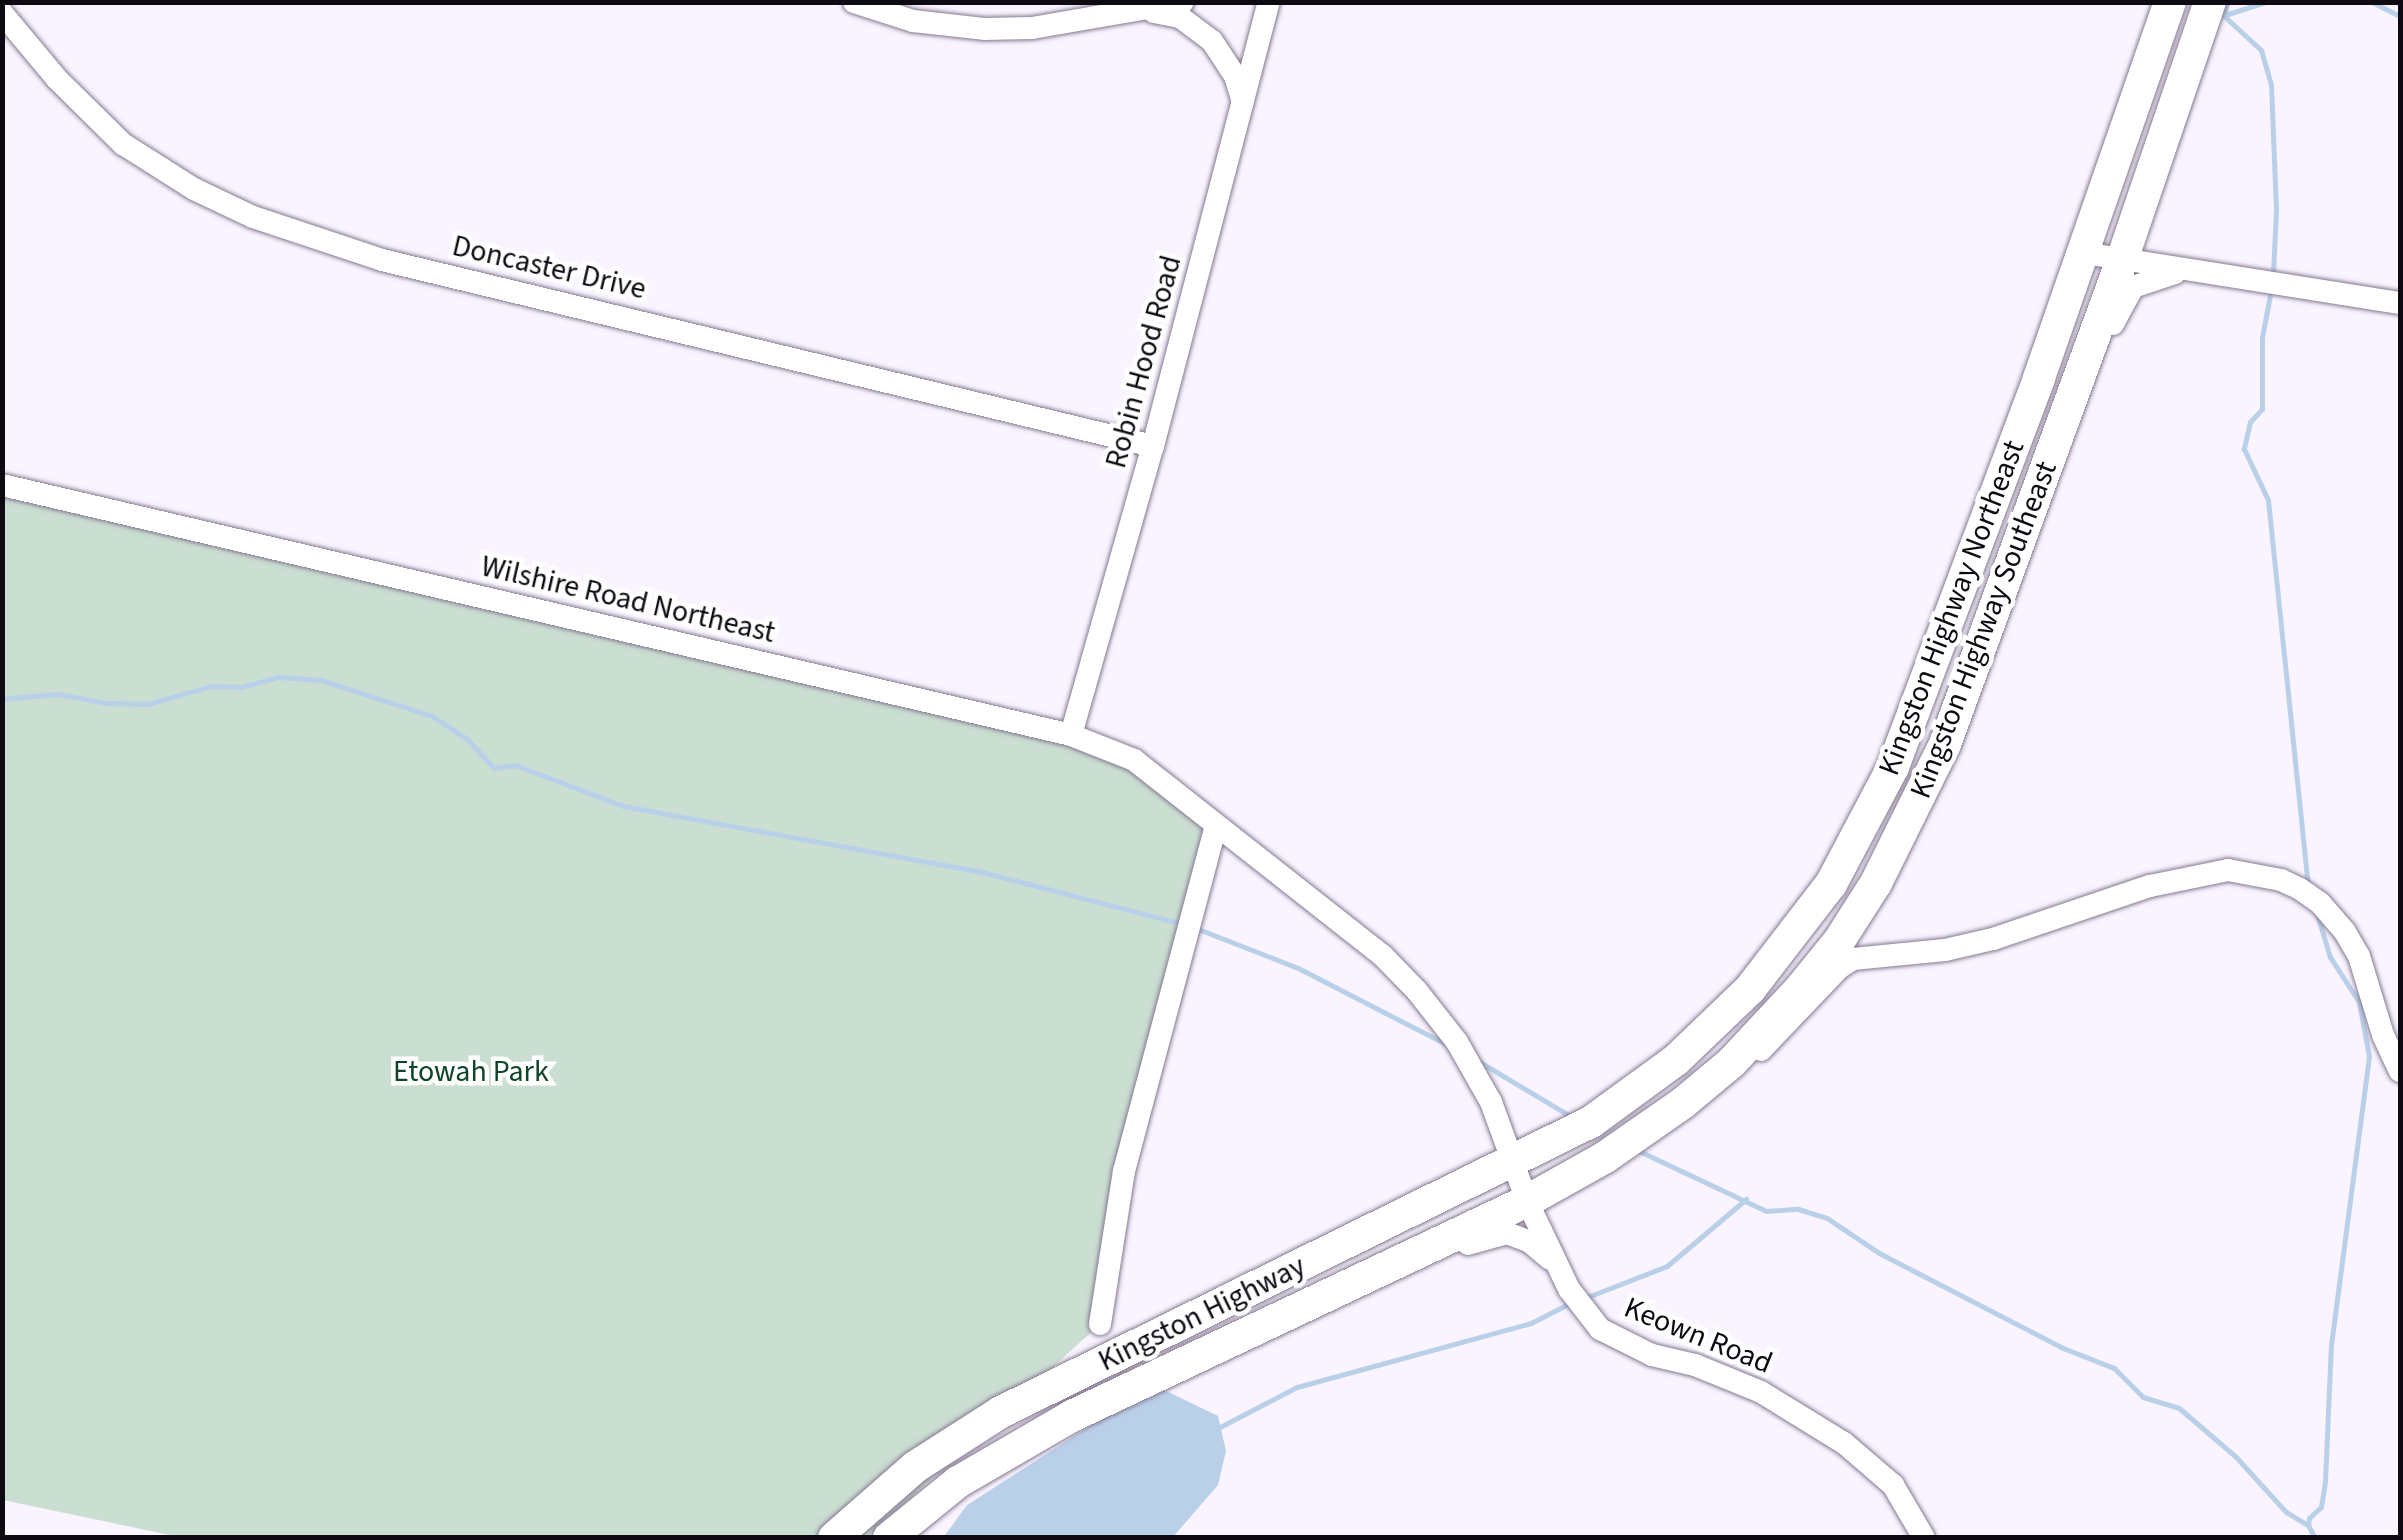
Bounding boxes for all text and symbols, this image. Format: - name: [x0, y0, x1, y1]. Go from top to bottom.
- street label: Doncaster Drive: [449, 228, 649, 308]
- street label: Robin Hood Road: [1098, 252, 1190, 472]
- street label: Kingston Highway Northeast: [1871, 436, 2033, 780]
- street label: Kingston Highway Southeast: [1903, 456, 2065, 804]
- street label: Wilshire Road Northeast: [478, 549, 778, 651]
- park label: Etowah Park: [393, 1054, 549, 1090]
- street label: Kingston Highway: [1093, 1248, 1311, 1380]
- street label: Keown Road: [1619, 1290, 1777, 1382]

